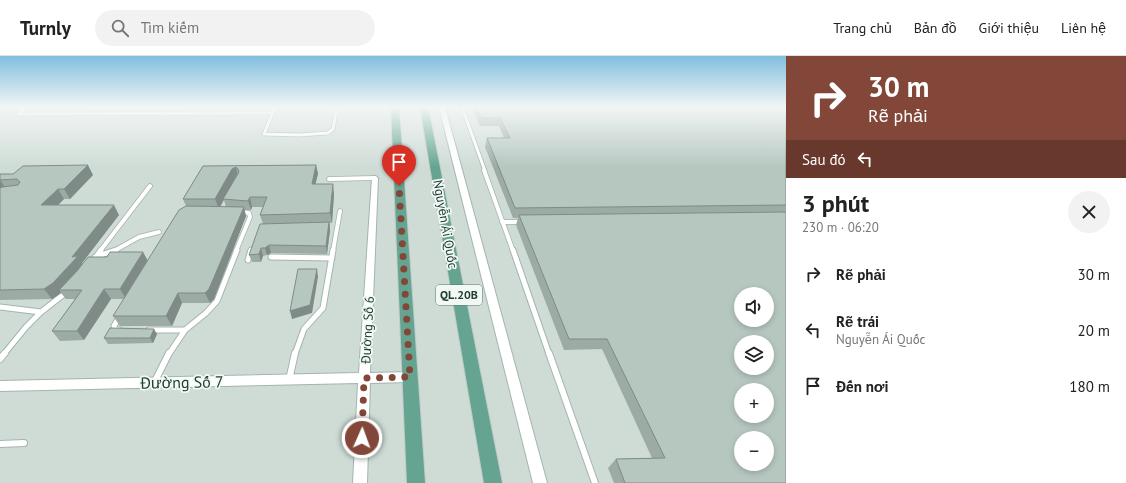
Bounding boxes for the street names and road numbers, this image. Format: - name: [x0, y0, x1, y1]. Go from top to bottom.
- street label: Nguyễn Ái Quốc: [429, 179, 462, 270]
- road number: QL.20B: [436, 285, 482, 305]
- street label: Đường Số 6: [357, 296, 378, 365]
- street label: Đường Số 7: [139, 371, 224, 393]

